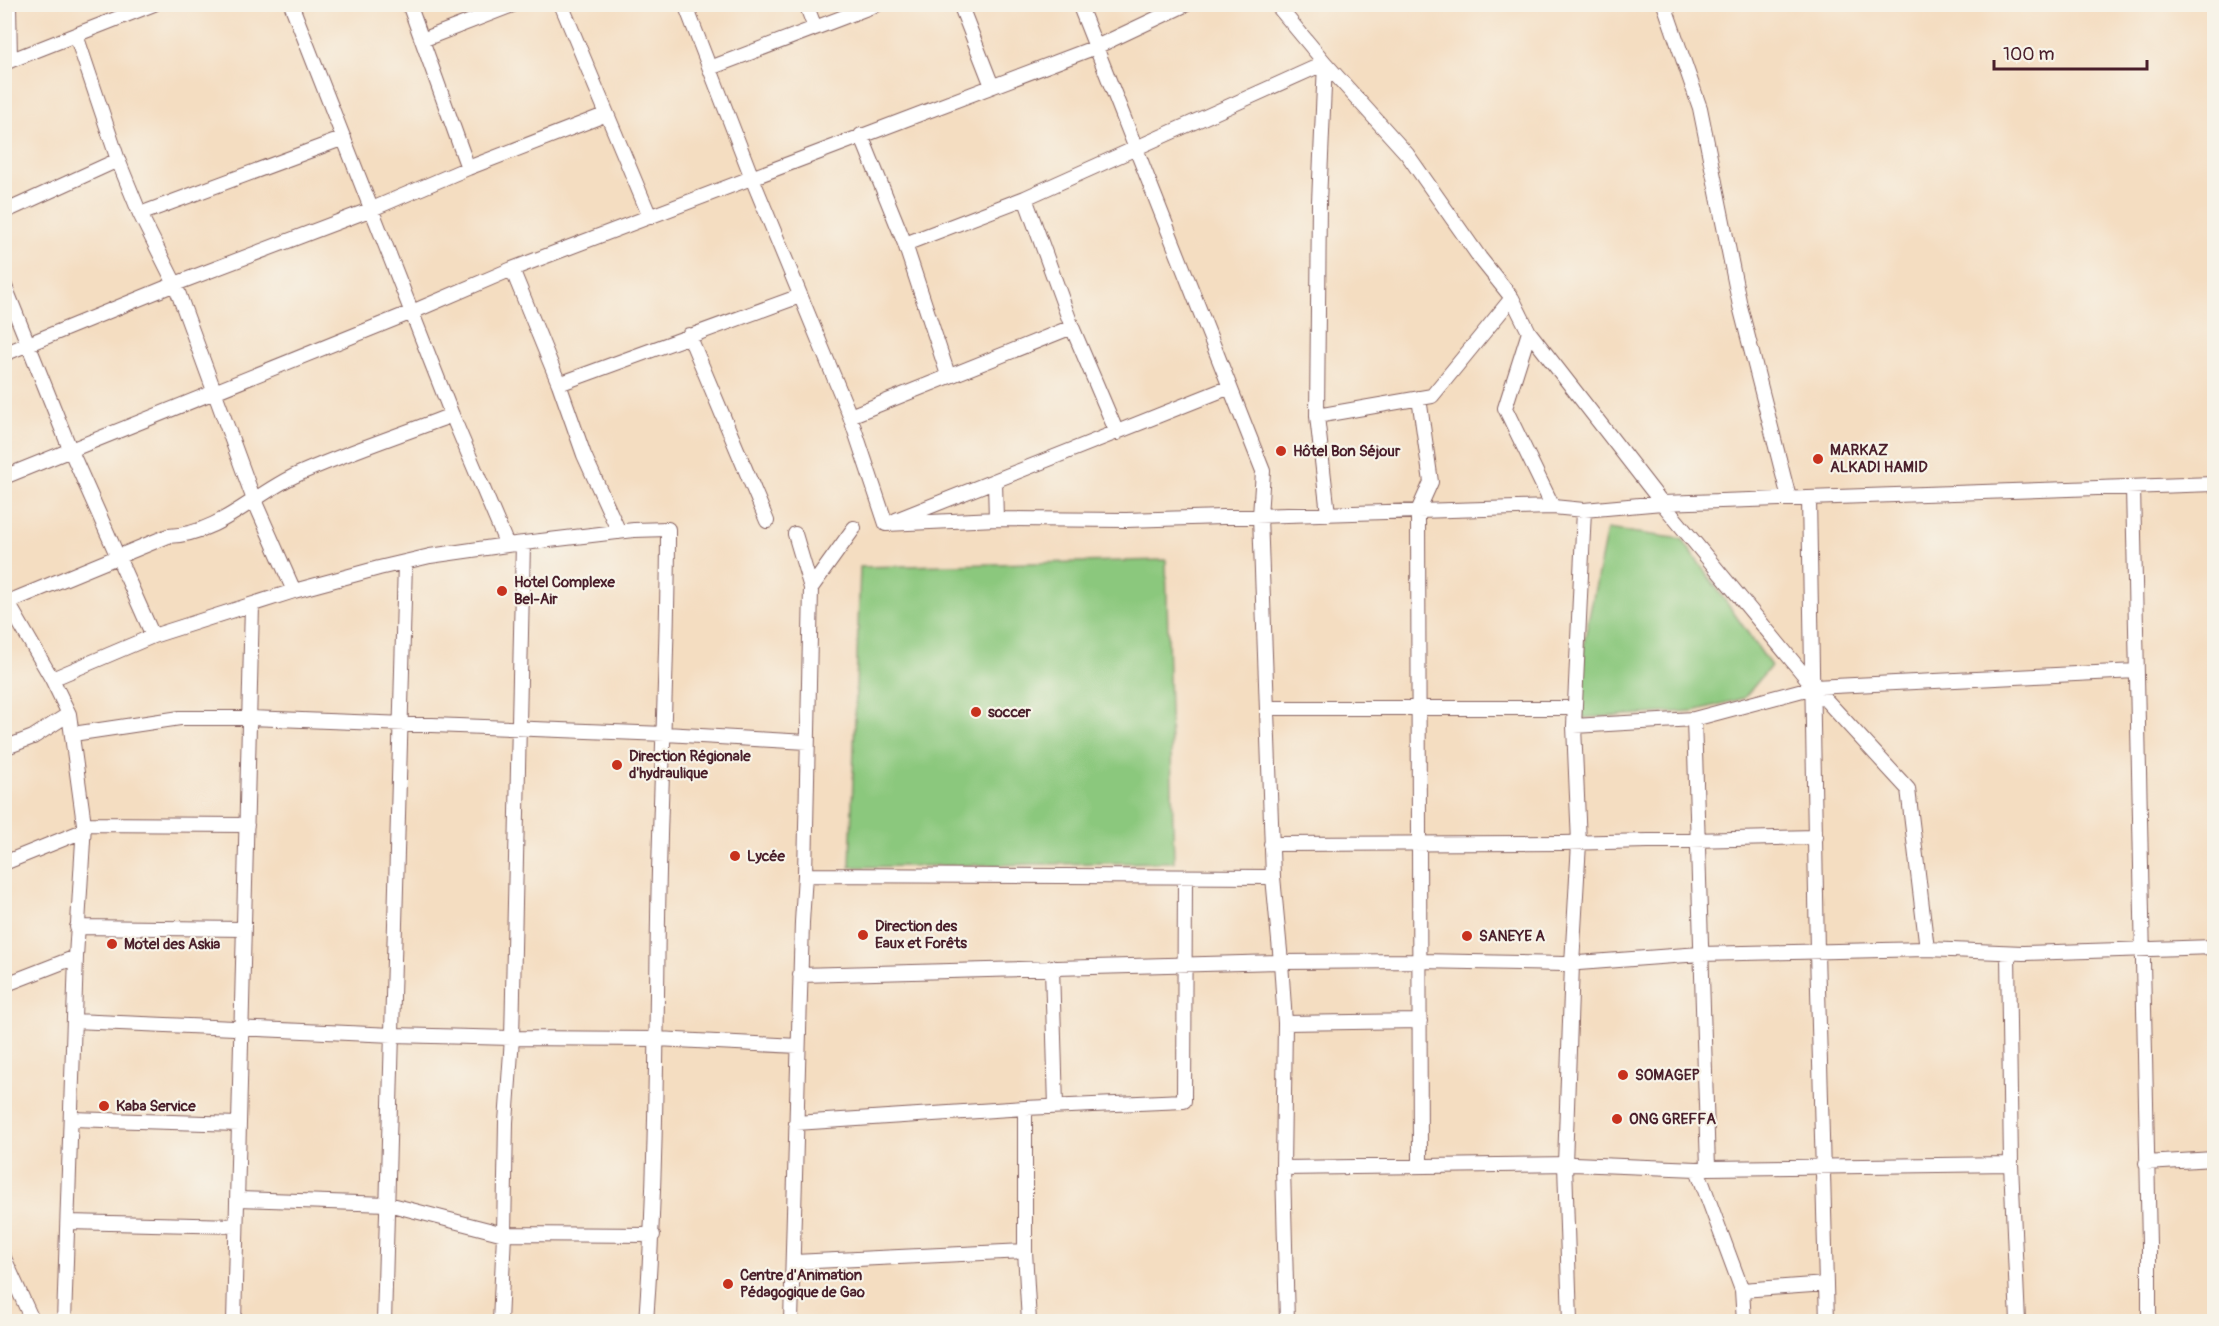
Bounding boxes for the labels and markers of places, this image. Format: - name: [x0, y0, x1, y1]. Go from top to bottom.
- place label: MARKAZ ALKADI HAMID: [1830, 441, 1928, 477]
- place label: Hôtel Bon Séjour: [1293, 442, 1401, 461]
- marker: Hôtel Bon Séjour: [1274, 444, 1288, 458]
- marker: MARKAZ ALKADI HAMID: [1811, 452, 1825, 466]
- place label: Hotel Complexe Bel-Air: [514, 573, 616, 609]
- marker: Hotel Complexe Bel-Air: [495, 584, 509, 598]
- place label: soccer: [988, 703, 1031, 722]
- marker: soccer: [969, 705, 983, 719]
- place label: Direction Régionale d'hydraulique: [629, 747, 751, 783]
- marker: Direction Régionale d'hydraulique: [610, 758, 624, 772]
- place label: Lycée: [747, 847, 785, 866]
- marker: Lycée: [728, 849, 742, 863]
- place label: Direction des Eaux et Forêts: [875, 917, 967, 953]
- place label: SANEYE A: [1479, 927, 1545, 946]
- marker: Direction des Eaux et Forêts: [856, 928, 870, 942]
- marker: SANEYE A: [1460, 929, 1474, 943]
- place label: Motel des Askia: [124, 935, 220, 954]
- marker: Motel des Askia: [105, 937, 119, 951]
- place label: SOMAGEP: [1635, 1066, 1700, 1085]
- marker: SOMAGEP: [1616, 1068, 1630, 1082]
- place label: Kaba Service: [116, 1097, 196, 1116]
- marker: Kaba Service: [97, 1099, 111, 1113]
- place label: ONG GREFFA: [1629, 1110, 1716, 1129]
- marker: ONG GREFFA: [1610, 1112, 1624, 1126]
- place label: Centre d'Animation Pédagogique de Gao: [740, 1266, 865, 1302]
- marker: Centre d'Animation Pédagogique de Gao: [721, 1277, 735, 1291]

